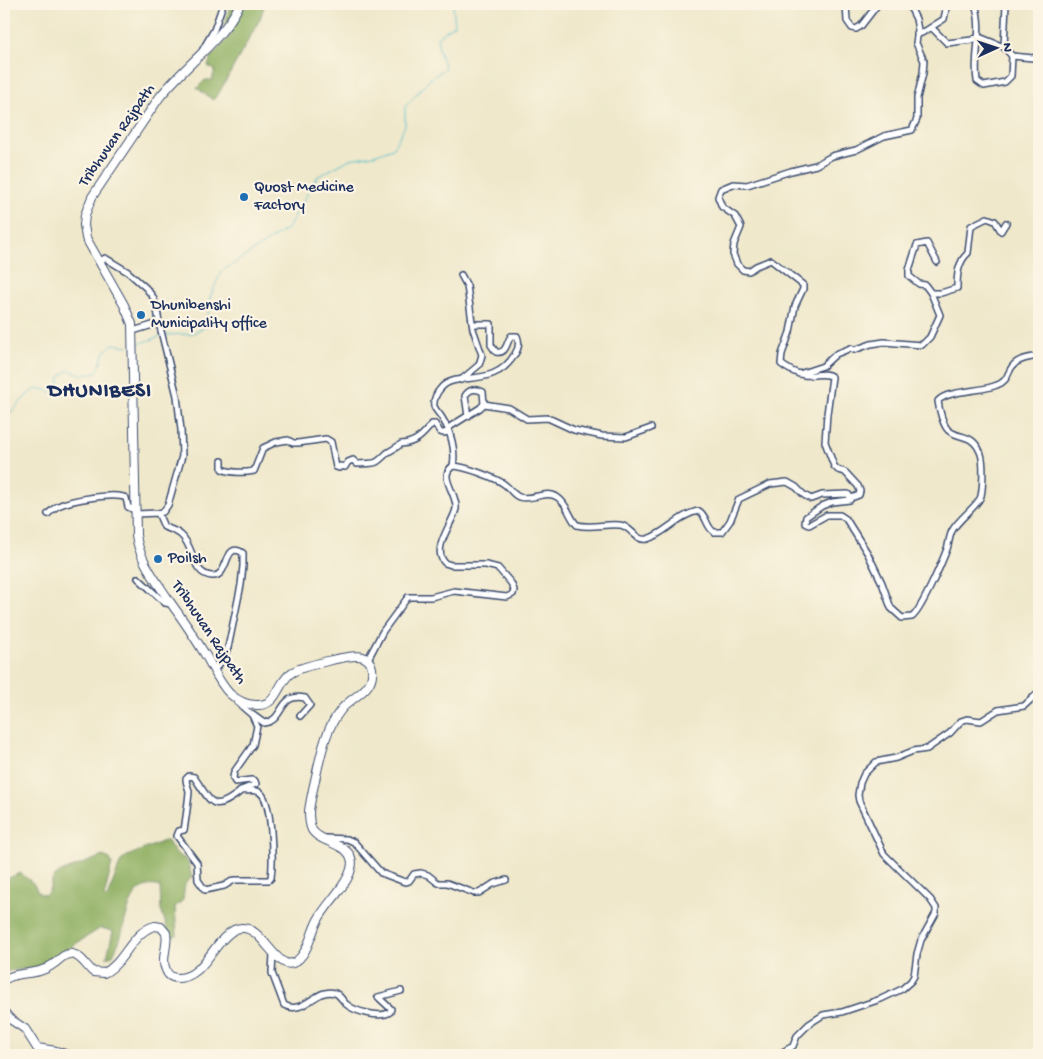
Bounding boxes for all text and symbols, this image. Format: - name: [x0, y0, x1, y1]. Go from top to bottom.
- north arrow: [970, 22, 1020, 72]
- text: N: [998, 42, 1015, 52]
- street label: Tribhuvan Rajpath: [75, 81, 161, 192]
- place label: Quost Medicine Factory: [253, 179, 354, 216]
- marker: Quost Medicine Factory: [238, 191, 250, 203]
- place label: Dhunibenshi Municipality office: [150, 297, 268, 334]
- marker: Dhunibenshi Municipality office: [135, 309, 147, 321]
- district label: DHUNIBESI: [46, 380, 152, 405]
- place label: Poilsh: [167, 550, 207, 569]
- marker: Poilsh: [152, 553, 164, 565]
- street label: Tribhuvan Rajpath: [166, 577, 250, 689]

